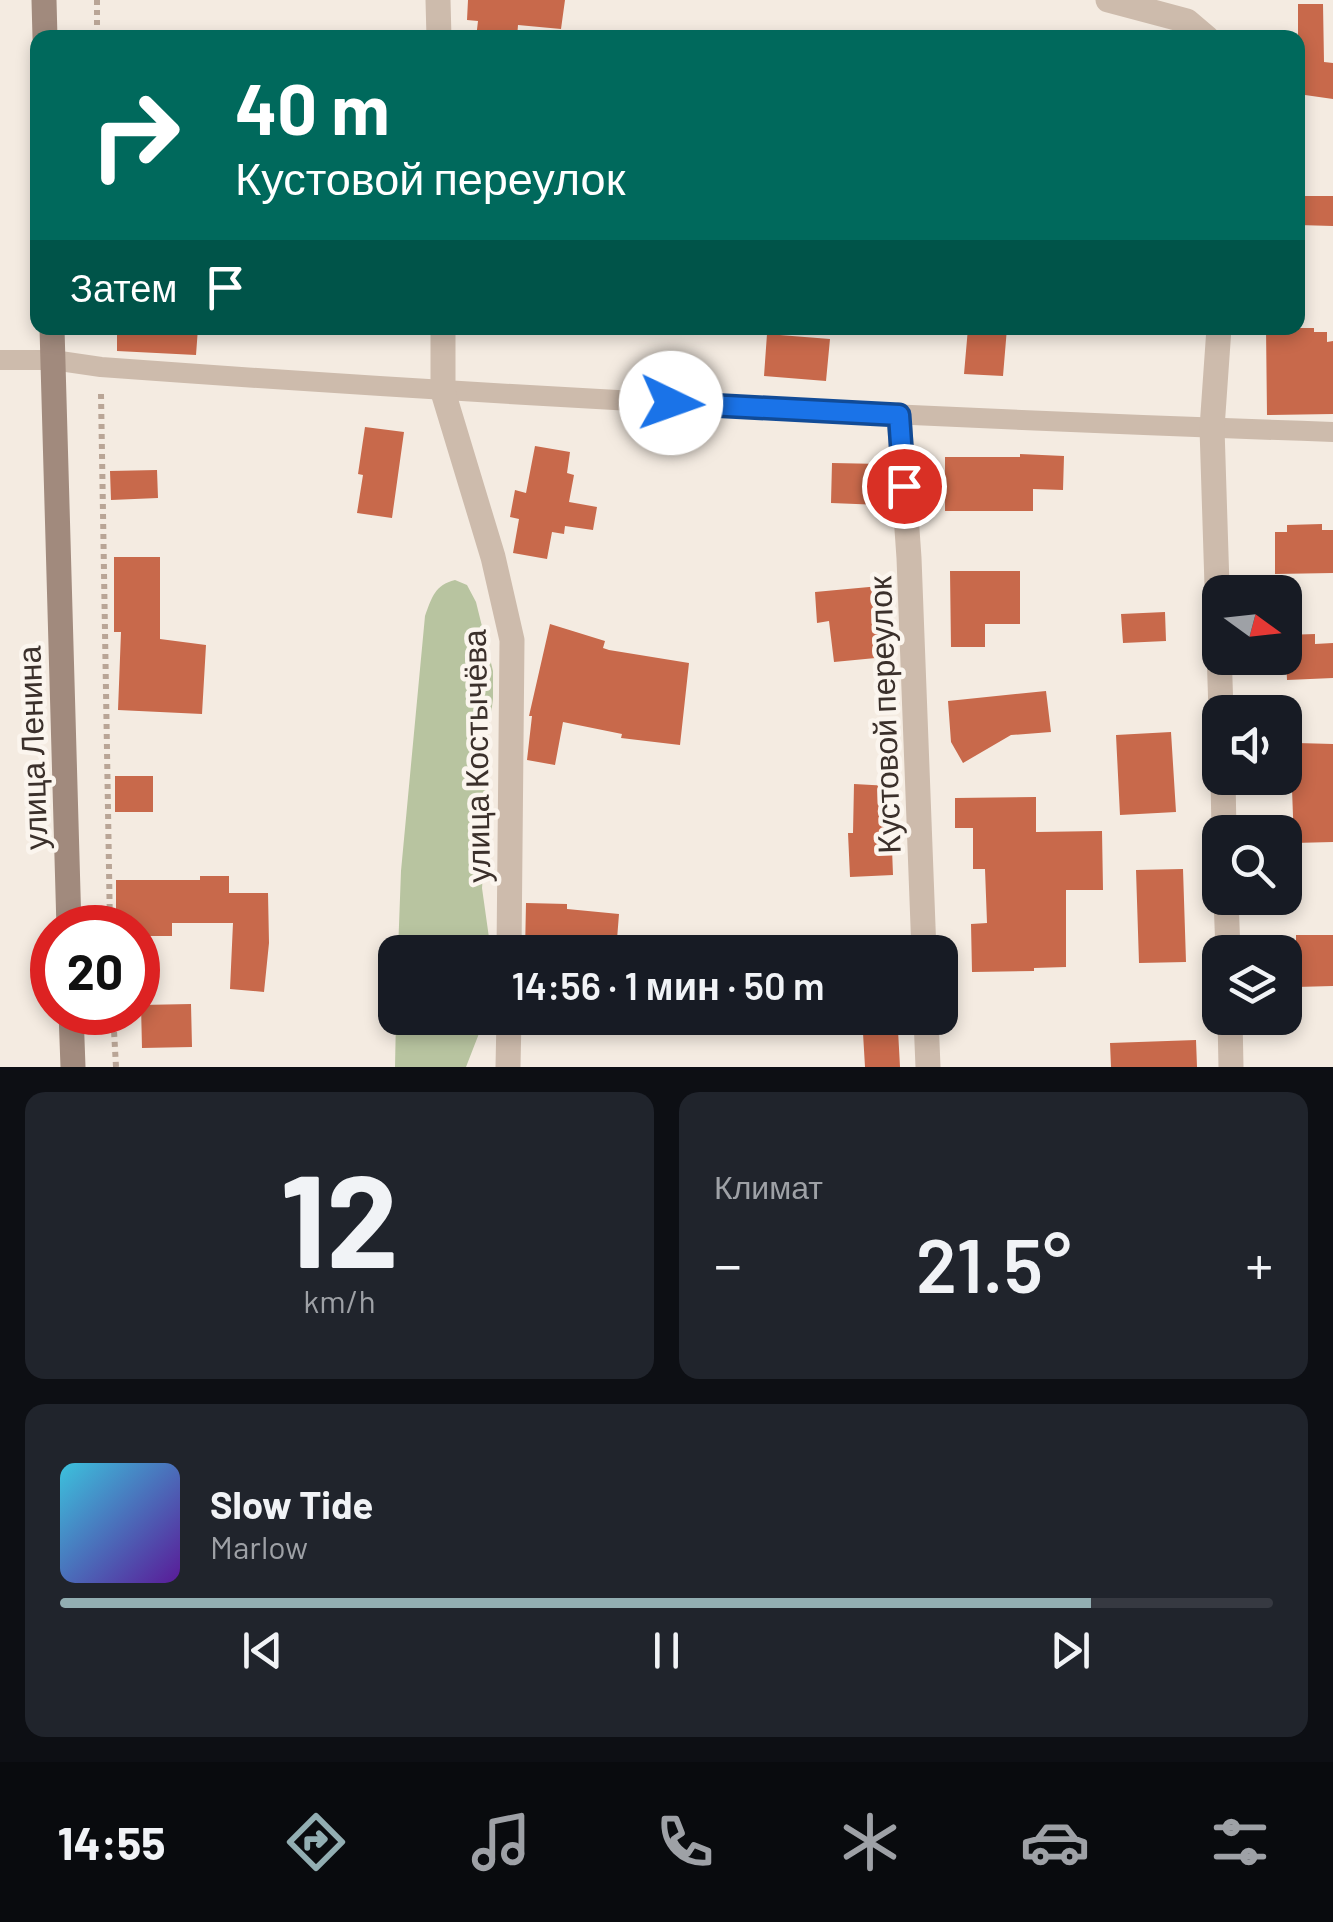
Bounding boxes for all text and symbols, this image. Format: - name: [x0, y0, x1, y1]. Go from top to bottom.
- text: 40 m: [235, 65, 390, 149]
- icon: right: [70, 70, 200, 200]
- text: Кустовой переулок: [235, 150, 625, 204]
- icon: arrive: [198, 260, 253, 315]
- text: Затем: [70, 264, 178, 310]
- position arrow: [619, 351, 723, 455]
- pin: [862, 444, 947, 529]
- icon: arrive: [877, 459, 932, 514]
- street label: Кустовой переулок: [859, 575, 908, 854]
- north arrow: [1202, 575, 1302, 675]
- map controls: [1202, 575, 1302, 1035]
- street label: улица Костычёва: [454, 629, 497, 883]
- street label: улица Ленина: [8, 645, 55, 851]
- button: sound: [1202, 695, 1302, 795]
- button: search: [1202, 815, 1302, 915]
- speed limit sign: 20: [30, 905, 160, 1035]
- button: layers: [1202, 935, 1302, 1035]
- text: 14:56 · 1 мин · 50 m: [511, 962, 825, 1008]
- text: 12: [280, 1138, 399, 1294]
- text: Климат: [714, 1167, 823, 1205]
- text: 21.5°: [916, 1218, 1071, 1308]
- text: −: [714, 1230, 742, 1296]
- text: +: [1245, 1230, 1273, 1296]
- text: km/h: [303, 1281, 376, 1319]
- text: Slow Tide: [210, 1481, 373, 1527]
- text: Marlow: [210, 1527, 308, 1565]
- icon: previous: [235, 1623, 290, 1678]
- icon: pause: [639, 1623, 694, 1678]
- icon: next: [1043, 1623, 1098, 1678]
- icon: directions: [281, 1807, 351, 1877]
- icon: music: [466, 1807, 536, 1877]
- icon: phone: [650, 1807, 720, 1877]
- icon: climate: [835, 1807, 905, 1877]
- icon: car: [1020, 1807, 1090, 1877]
- icon: filters: [1205, 1807, 1275, 1877]
- text: 14:55: [57, 1815, 166, 1869]

